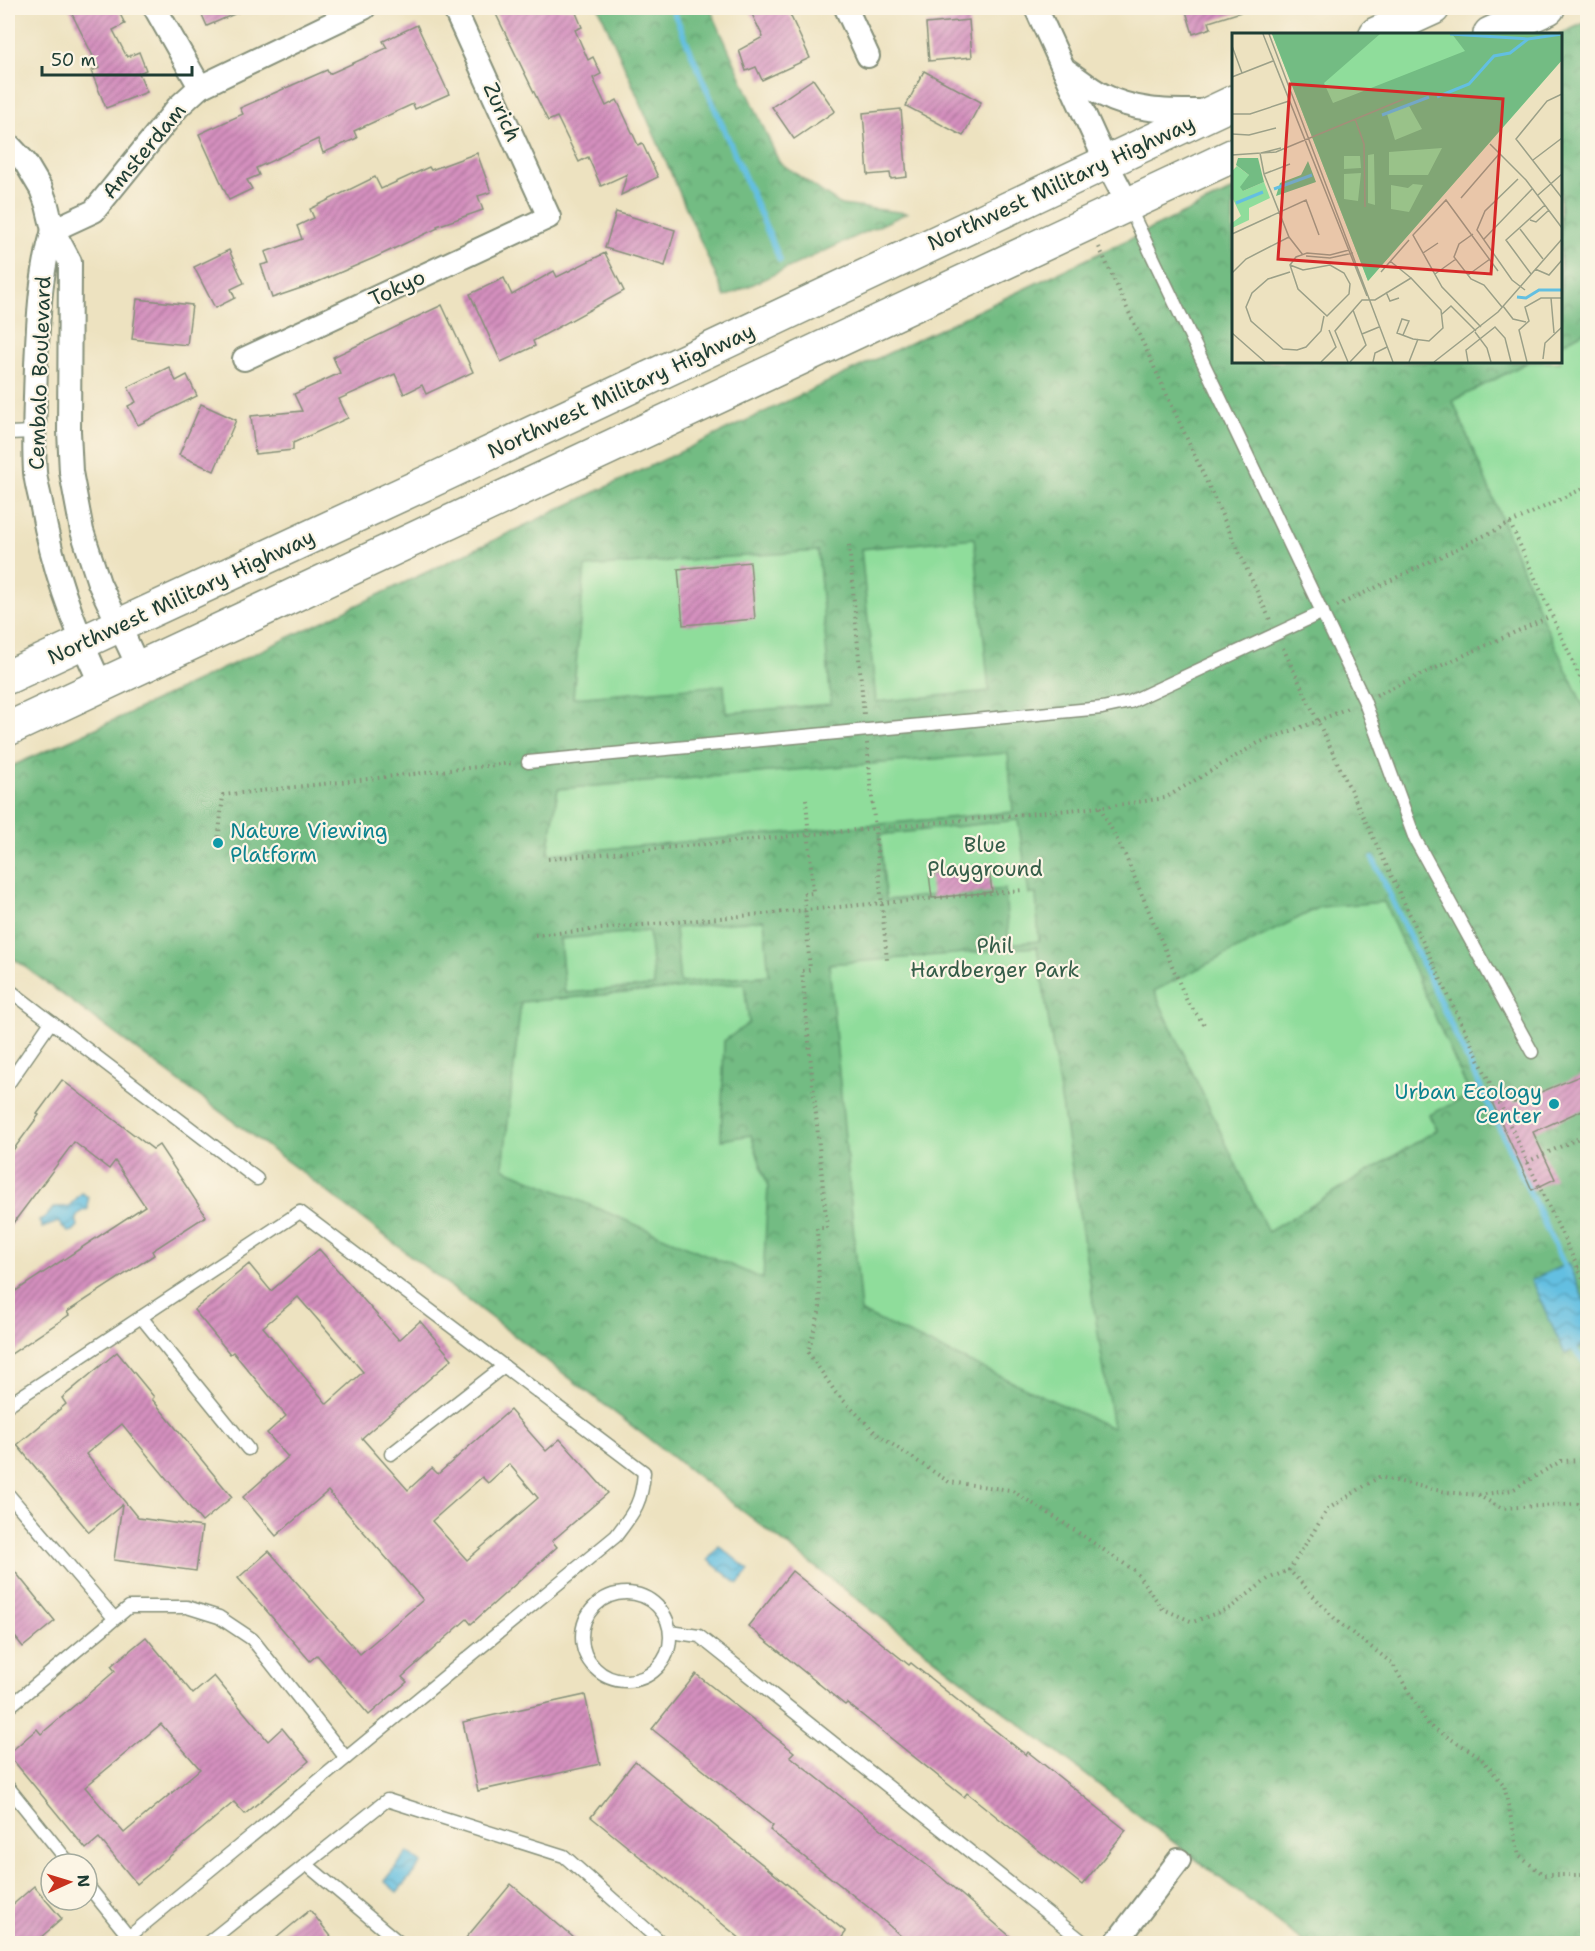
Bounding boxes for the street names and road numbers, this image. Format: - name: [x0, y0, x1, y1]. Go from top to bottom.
- street label: Zurich: [477, 78, 527, 146]
- street label: Amsterdam: [96, 97, 192, 205]
- street label: Northwest Military Highway: [923, 109, 1199, 257]
- street label: Tokyo: [364, 263, 430, 313]
- street label: Cembalo Boulevard: [23, 275, 57, 471]
- street label: Northwest Military Highway: [483, 317, 759, 465]
- street label: Northwest Military Highway: [43, 523, 319, 671]

